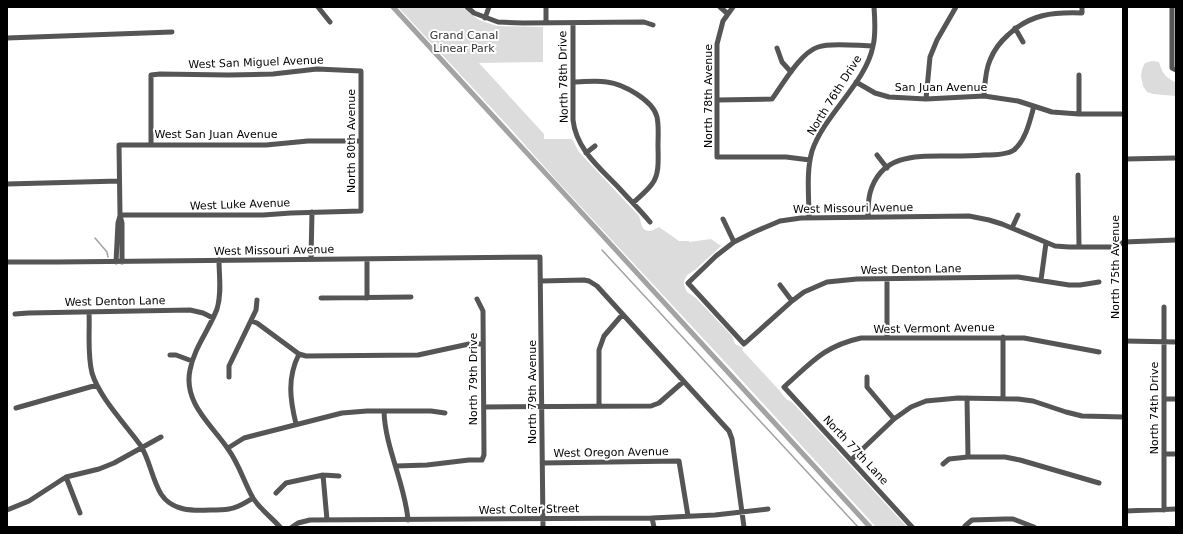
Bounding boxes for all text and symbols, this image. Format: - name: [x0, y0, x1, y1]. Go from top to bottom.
- park label: Grand Canal Linear Park: [430, 29, 498, 55]
- street label: North 78th Drive: [556, 30, 571, 123]
- street label: North 78th Avenue: [702, 44, 715, 148]
- street label: North 76th Drive: [804, 52, 865, 138]
- street label: West San Miguel Avenue: [188, 54, 324, 71]
- street label: San Juan Avenue: [895, 81, 987, 94]
- street label: North 80th Avenue: [345, 89, 358, 193]
- street label: West San Juan Avenue: [154, 128, 278, 141]
- street label: West Luke Avenue: [190, 196, 291, 213]
- street label: West Missouri Avenue: [793, 201, 913, 216]
- street label: North 75th Avenue: [1109, 215, 1122, 319]
- street label: West Missouri Avenue: [214, 243, 334, 258]
- street label: West Denton Lane: [860, 262, 962, 277]
- street label: West Denton Lane: [64, 294, 166, 309]
- street label: West Vermont Avenue: [873, 321, 995, 336]
- street label: North 79th Drive: [467, 333, 480, 425]
- street label: North 79th Avenue: [526, 340, 539, 444]
- street label: North 74th Drive: [1148, 362, 1161, 454]
- street label: North 77th Lane: [820, 413, 891, 488]
- street label: West Oregon Avenue: [553, 445, 669, 460]
- street label: West Colter Street: [479, 502, 580, 517]

